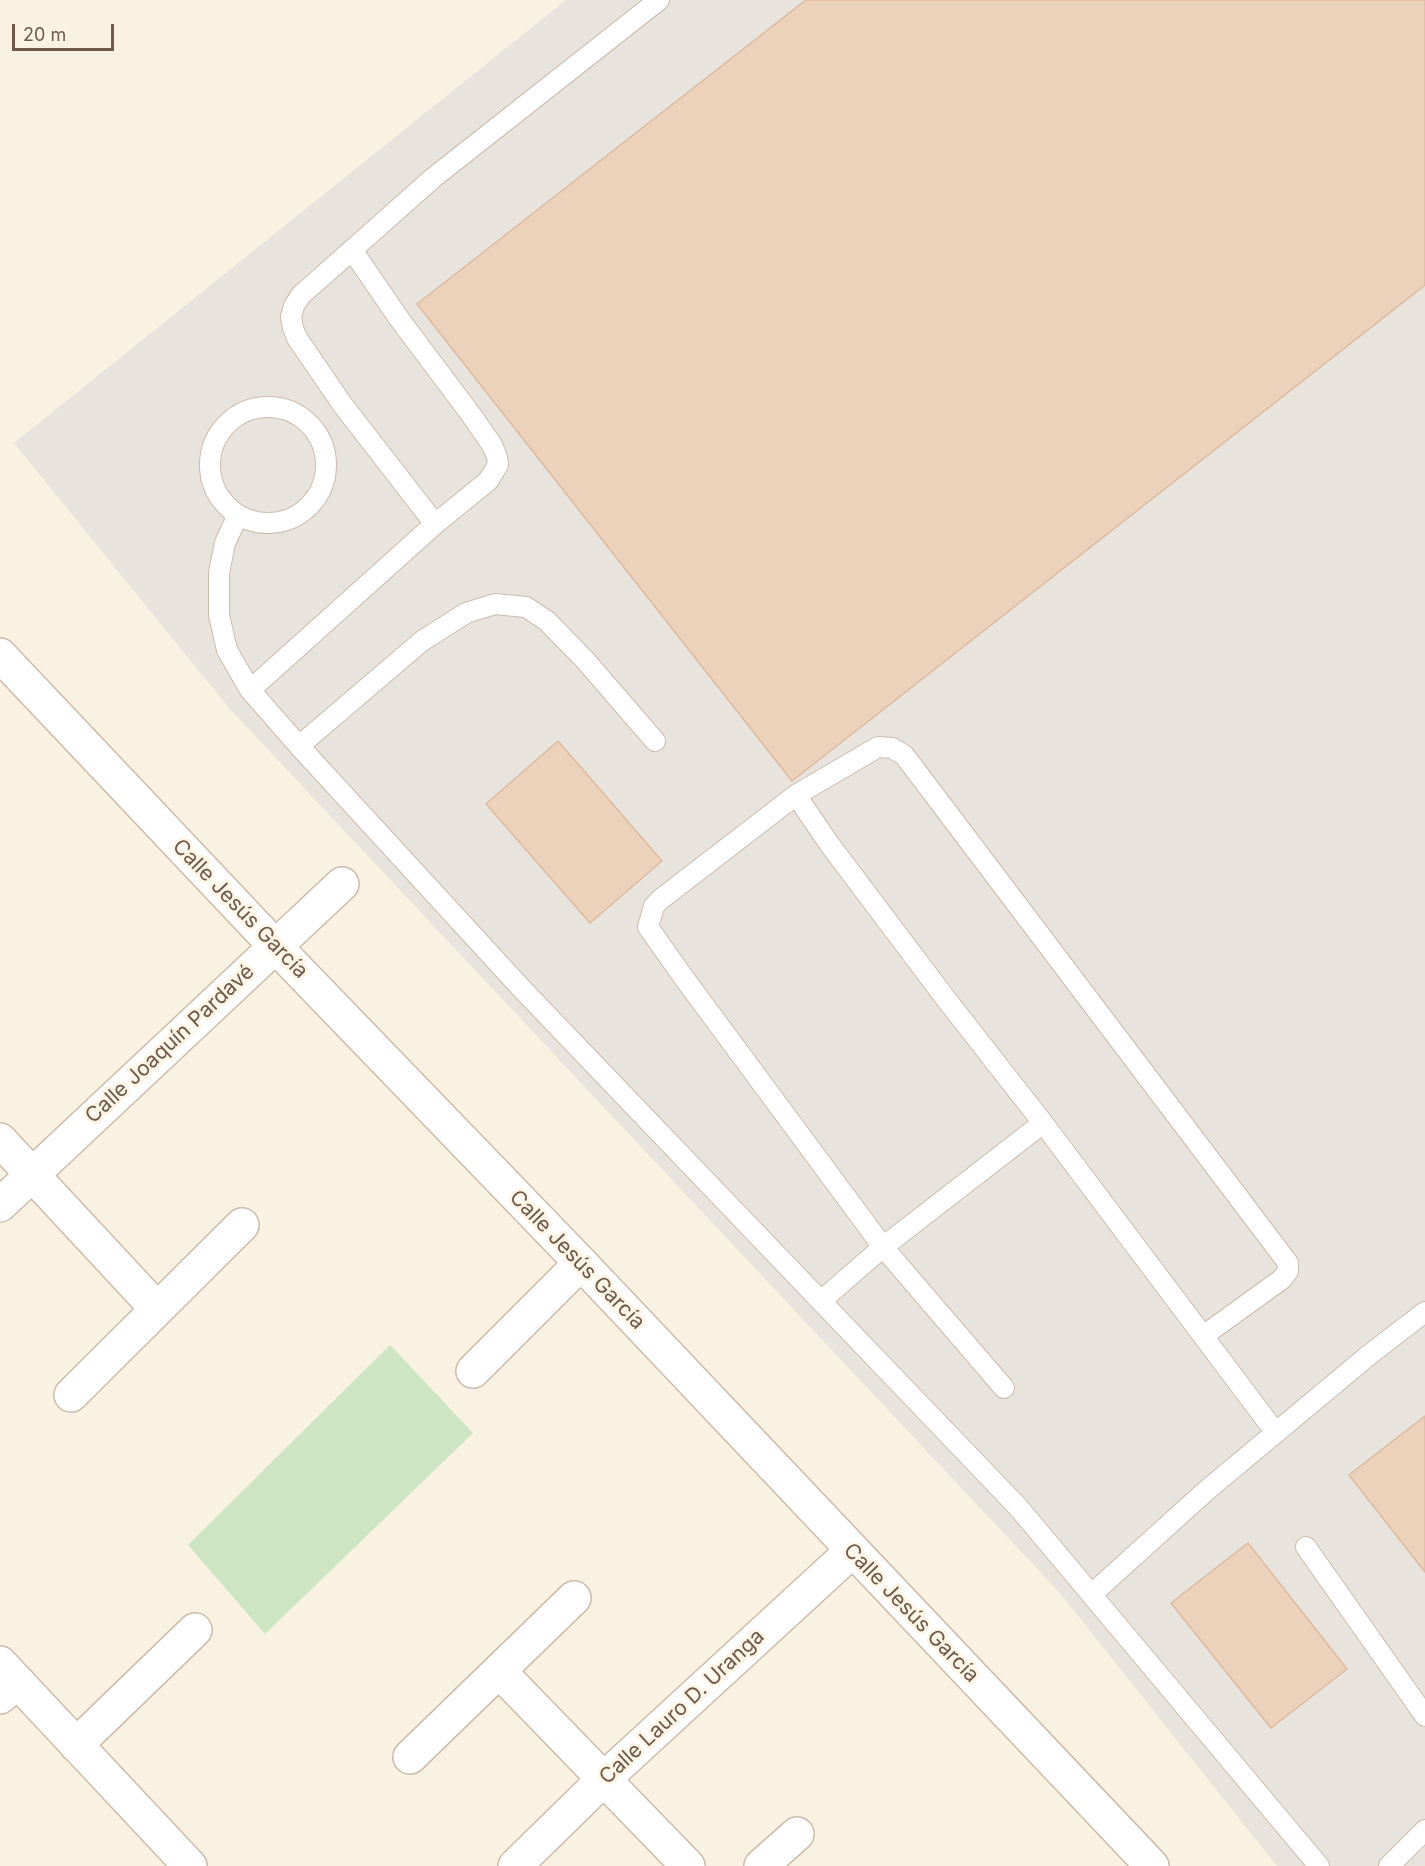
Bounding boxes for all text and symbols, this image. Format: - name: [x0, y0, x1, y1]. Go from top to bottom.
- scale bar: [15, 12, 117, 50]
- text: 20 m: [23, 24, 66, 45]
- street label: Calle Jesús García: [167, 834, 313, 984]
- street label: Calle Joaquín Pardavé: [80, 959, 260, 1129]
- street label: Calle Jesús García: [504, 1185, 650, 1335]
- street label: Calle Jesús García: [838, 1538, 984, 1688]
- street label: Calle Lauro D. Uranga: [594, 1624, 770, 1790]

